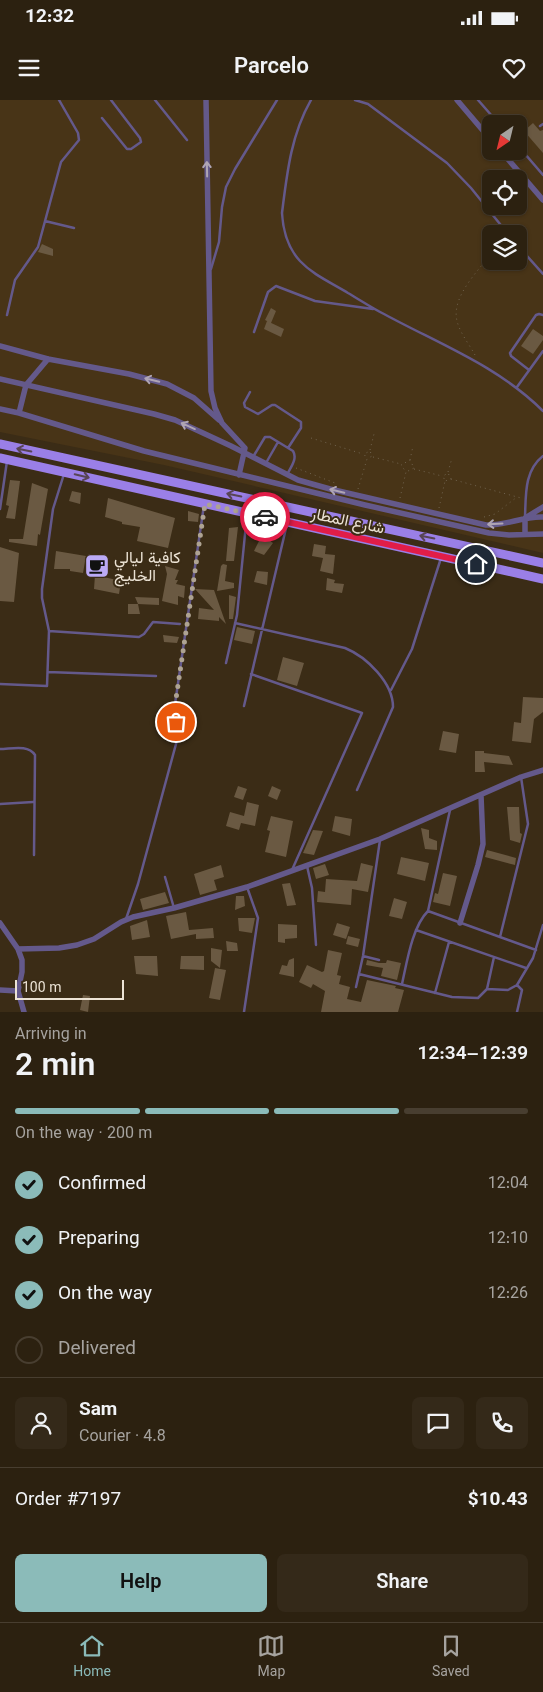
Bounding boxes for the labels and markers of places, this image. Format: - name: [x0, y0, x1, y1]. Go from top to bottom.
- pin: [455, 543, 497, 585]
- place label: كافية ليالي الخليج: [114, 547, 181, 590]
- cafe icon: كافية ليالي الخليج: [84, 553, 110, 579]
- pin: [155, 701, 197, 743]

